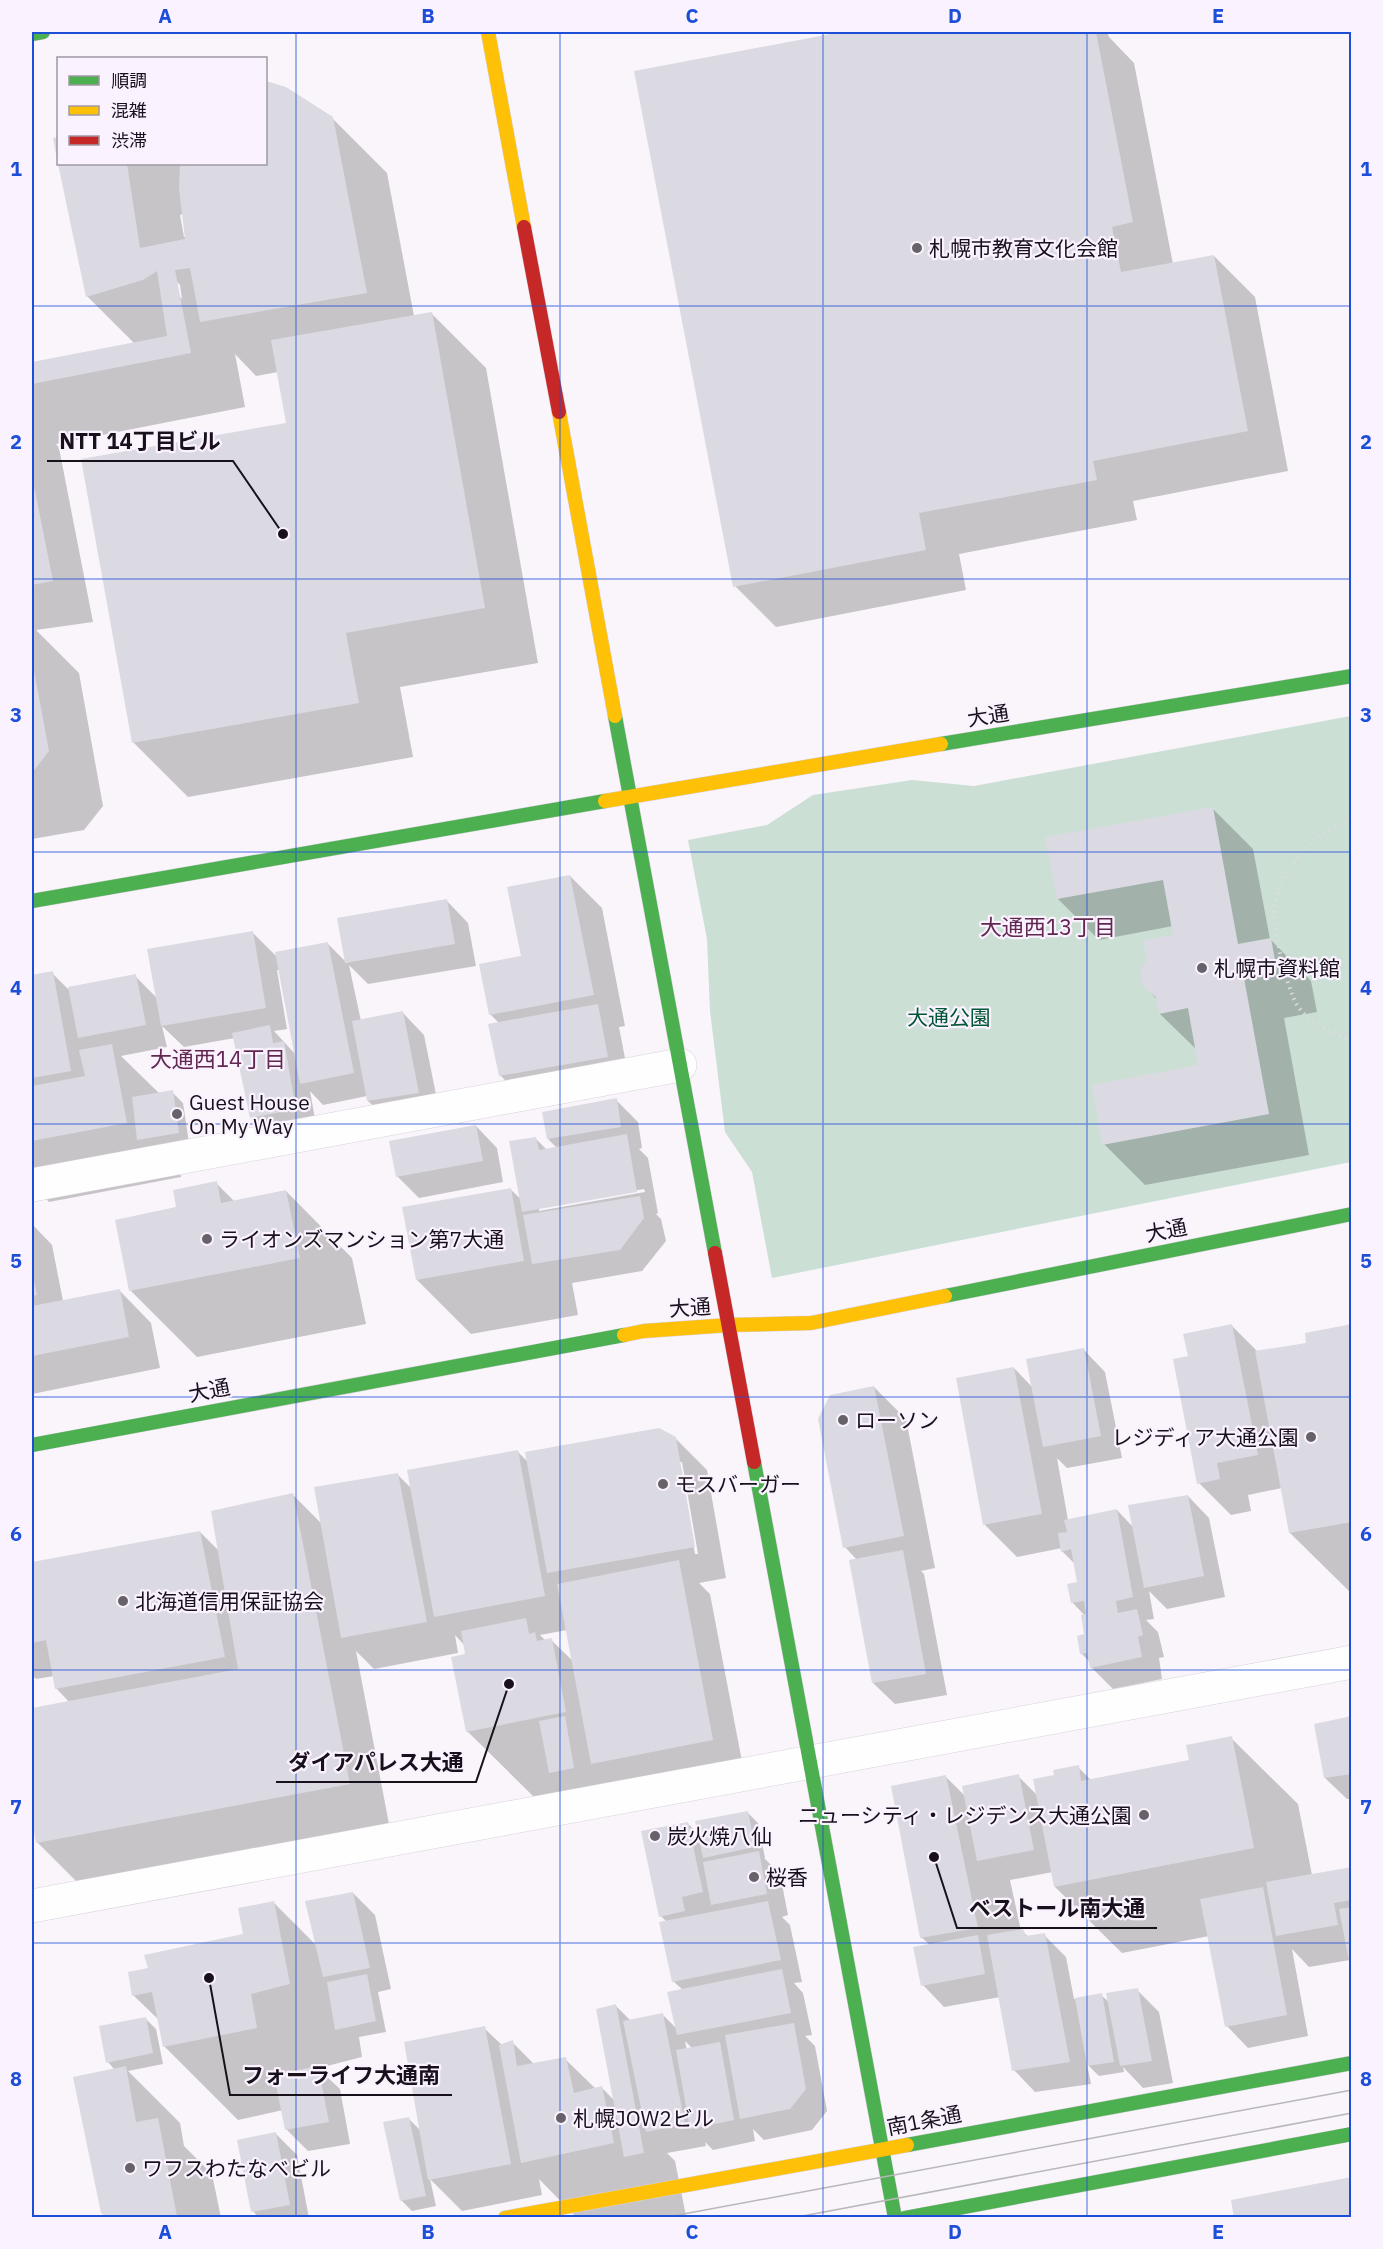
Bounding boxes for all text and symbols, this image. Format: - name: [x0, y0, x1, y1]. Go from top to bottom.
- text: A: [158, 2, 172, 29]
- text: B: [421, 2, 435, 29]
- text: C: [685, 2, 699, 29]
- text: D: [948, 2, 962, 29]
- text: E: [1212, 2, 1224, 29]
- legend: [57, 57, 267, 165]
- text: 順調: [111, 69, 147, 92]
- text: 混雑: [111, 99, 147, 122]
- text: 渋滞: [111, 129, 147, 152]
- text: 1: [10, 155, 22, 182]
- text: 1: [1360, 155, 1372, 182]
- place label: 札幌市教育文化会館: [929, 234, 1118, 262]
- marker: 札幌市教育文化会館: [910, 241, 924, 255]
- callout: NTT 14丁目ビル: [47, 421, 233, 461]
- text: NTT 14丁目ビル: [59, 426, 221, 455]
- text: 2: [10, 428, 22, 455]
- text: 2: [1360, 428, 1372, 455]
- street label: 大通: [965, 698, 1011, 732]
- text: 3: [10, 701, 22, 728]
- text: 3: [1360, 701, 1372, 728]
- district label: 大通西13丁目: [980, 912, 1116, 941]
- place label: 札幌市資料館: [1214, 954, 1340, 982]
- marker: 札幌市資料館: [1195, 961, 1209, 975]
- text: 4: [10, 974, 22, 1001]
- text: 4: [1360, 974, 1372, 1001]
- park label: 大通公園: [907, 1003, 991, 1031]
- district label: 大通西14丁目: [150, 1044, 286, 1073]
- place label: Guest House On My Way: [189, 1088, 310, 1140]
- marker: Guest House On My Way: [170, 1107, 184, 1121]
- street label: 大通: [1143, 1212, 1189, 1248]
- place label: ライオンズマンション第7大通: [219, 1225, 504, 1253]
- marker: ライオンズマンション第7大通: [200, 1232, 214, 1246]
- text: 5: [10, 1247, 22, 1274]
- text: 5: [1360, 1247, 1372, 1274]
- street label: 大通: [668, 1292, 712, 1322]
- street label: 大通: [186, 1372, 232, 1408]
- place label: ローソン: [855, 1406, 939, 1434]
- marker: ローソン: [836, 1413, 850, 1427]
- place label: レジディア大通公園: [1111, 1423, 1299, 1451]
- marker: レジディア大通公園: [1304, 1430, 1318, 1444]
- place label: モスバーガー: [675, 1470, 801, 1498]
- marker: モスバーガー: [656, 1477, 670, 1491]
- text: 6: [10, 1520, 22, 1547]
- text: 6: [1360, 1520, 1372, 1547]
- place label: 北海道信用保証協会: [135, 1587, 324, 1615]
- marker: 北海道信用保証協会: [116, 1594, 130, 1608]
- callout: ダイアパレス大通: [276, 1742, 476, 1782]
- text: ダイアパレス大通: [288, 1747, 464, 1776]
- text: 7: [10, 1793, 22, 1820]
- text: 7: [1360, 1793, 1372, 1820]
- place label: ニューシティ・レジデンス大通公園: [798, 1801, 1132, 1829]
- marker: ニューシティ・レジデンス大通公園: [1137, 1808, 1151, 1822]
- place label: 炭火焼八仙: [667, 1822, 772, 1850]
- marker: 炭火焼八仙: [648, 1829, 662, 1843]
- place label: 桜香: [766, 1863, 808, 1891]
- marker: 桜香: [747, 1870, 761, 1884]
- callout: ベストール南大通: [957, 1888, 1157, 1928]
- text: ベストール南大通: [969, 1893, 1145, 1922]
- callout: フォーライフ大通南: [230, 2055, 452, 2095]
- text: フォーライフ大通南: [242, 2060, 440, 2089]
- text: 8: [10, 2065, 22, 2092]
- text: 8: [1360, 2065, 1372, 2092]
- street label: 南1条通: [884, 2099, 964, 2141]
- place label: 札幌JOW2ビル: [573, 2104, 714, 2132]
- marker: 札幌JOW2ビル: [554, 2111, 568, 2125]
- place label: ワフスわたなべビル: [142, 2154, 331, 2182]
- marker: ワフスわたなべビル: [123, 2161, 137, 2175]
- text: A: [158, 2218, 172, 2245]
- text: B: [421, 2218, 435, 2245]
- text: C: [685, 2218, 699, 2245]
- text: D: [948, 2218, 962, 2245]
- text: E: [1212, 2218, 1224, 2245]

